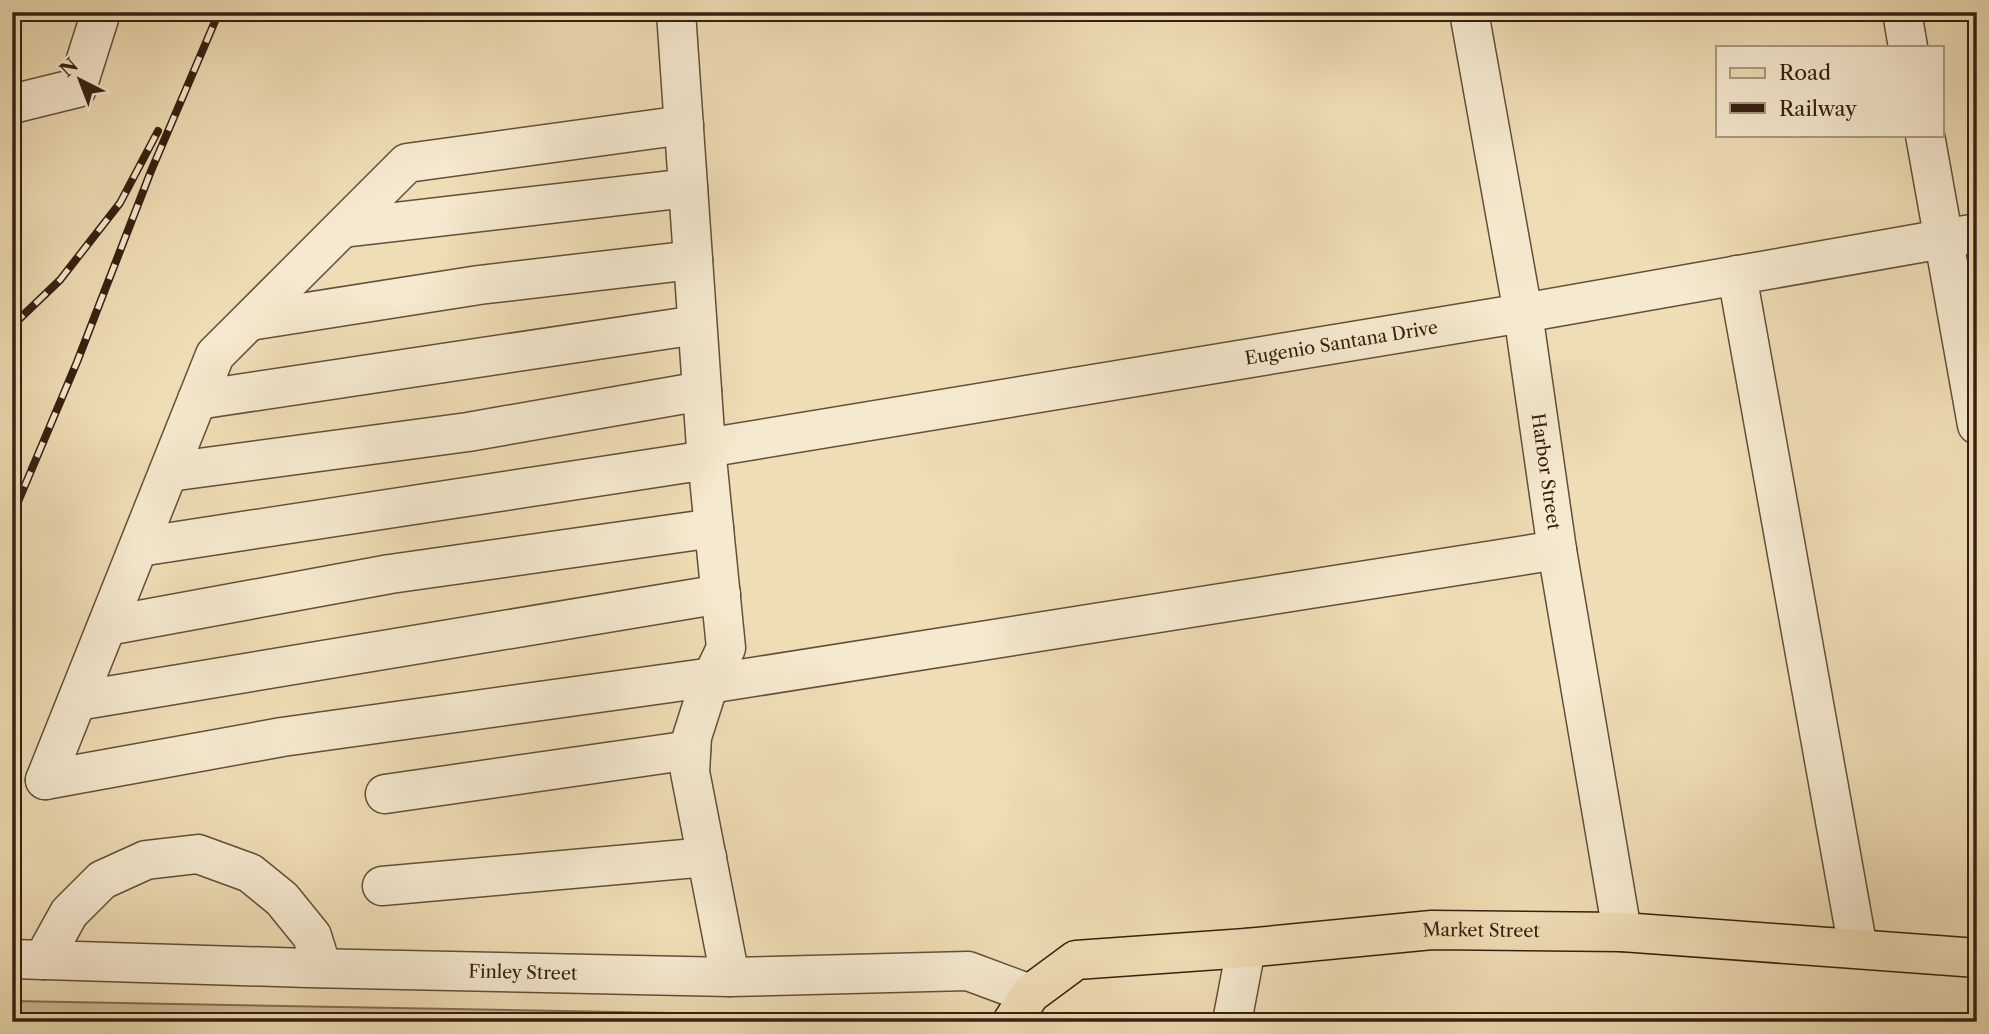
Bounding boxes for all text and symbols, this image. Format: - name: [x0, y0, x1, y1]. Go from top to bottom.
- north arrow: [46, 46, 116, 116]
- legend: [1716, 46, 1944, 136]
- text: N: [55, 54, 83, 82]
- text: Road: [1779, 60, 1831, 85]
- text: Railway: [1779, 96, 1857, 121]
- street label: Eugenio Santana Drive: [1243, 316, 1439, 370]
- street label: Harbor Street: [1527, 412, 1565, 532]
- street label: Market Street: [1422, 918, 1541, 942]
- street label: Finley Street: [468, 960, 578, 985]

